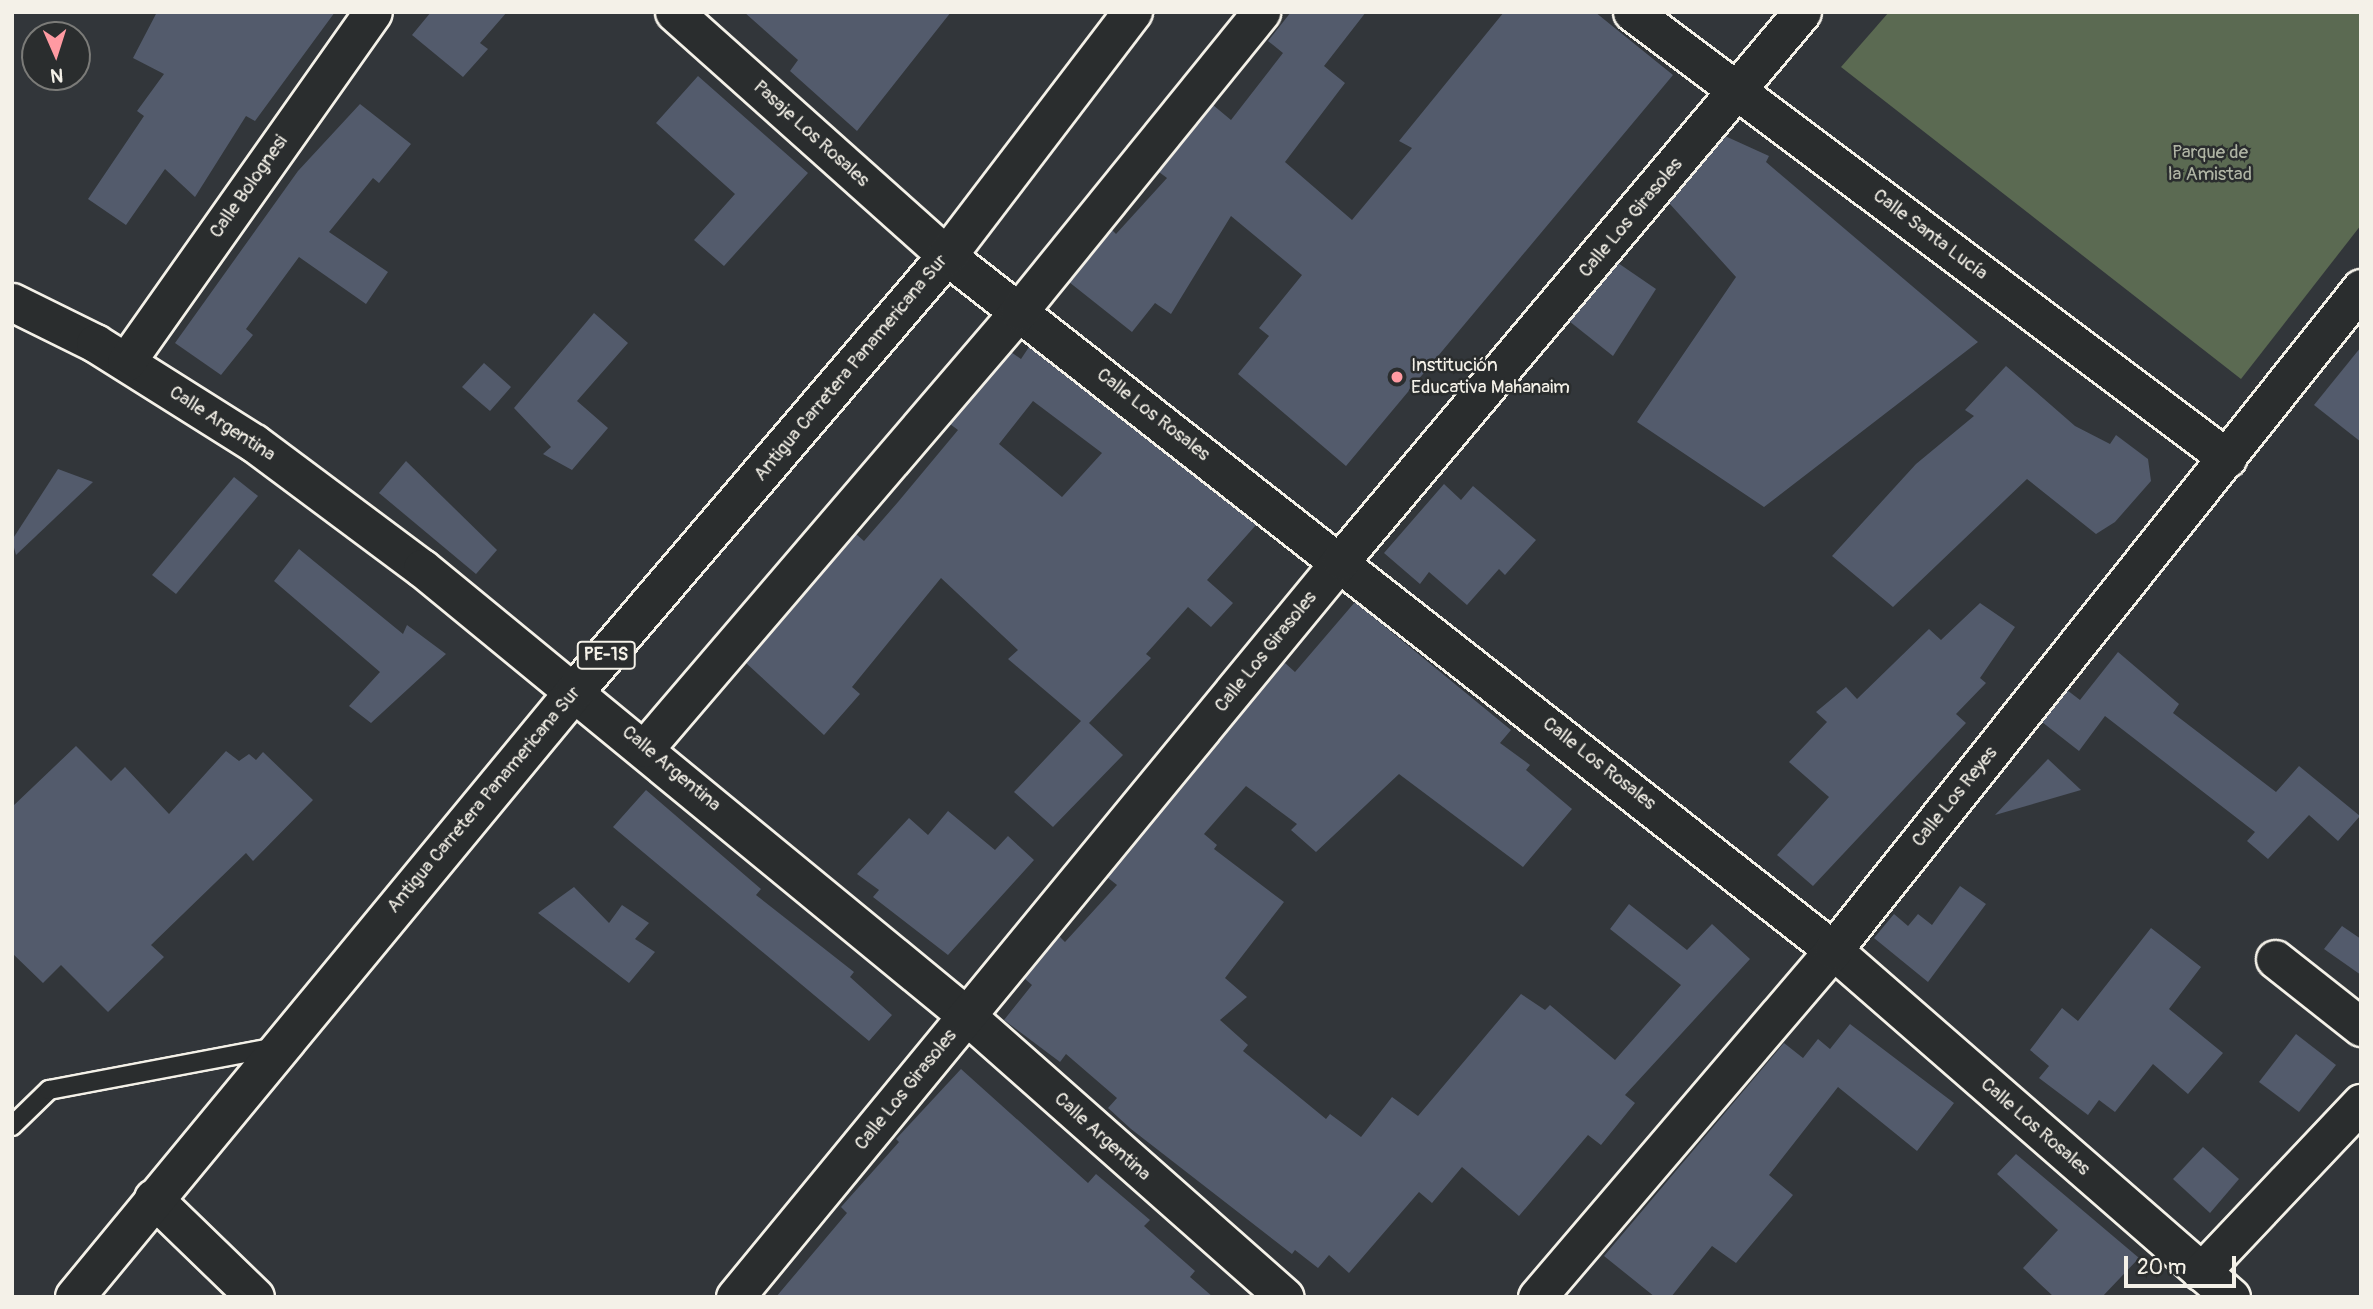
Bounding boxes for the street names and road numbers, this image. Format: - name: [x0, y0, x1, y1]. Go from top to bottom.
- street label: Pasaje Los Rosales: [748, 76, 874, 192]
- street label: Calle Bolognesi: [205, 131, 293, 243]
- street label: Calle Los Girasoles: [1574, 153, 1688, 283]
- street label: Calle Santa Lucía: [1868, 184, 1992, 286]
- street label: Antigua Carretera Panamericana Sur: [749, 250, 953, 486]
- street label: Calle Los Rosales: [1092, 364, 1214, 466]
- street label: Calle Argentina: [165, 381, 279, 467]
- street label: Calle Los Girasoles: [1210, 587, 1322, 717]
- road number: PE-1S: [576, 640, 636, 670]
- street label: Antigua Carretera Panamericana Sur: [382, 682, 586, 918]
- street label: Calle Los Rosales: [1538, 713, 1660, 815]
- street label: Calle Argentina: [617, 721, 725, 817]
- street label: Calle Los Reyes: [1908, 742, 2002, 852]
- street label: Calle Los Girasoles: [850, 1025, 962, 1155]
- street label: Calle Los Rosales: [1976, 1073, 2094, 1181]
- street label: Calle Argentina: [1049, 1088, 1155, 1186]

